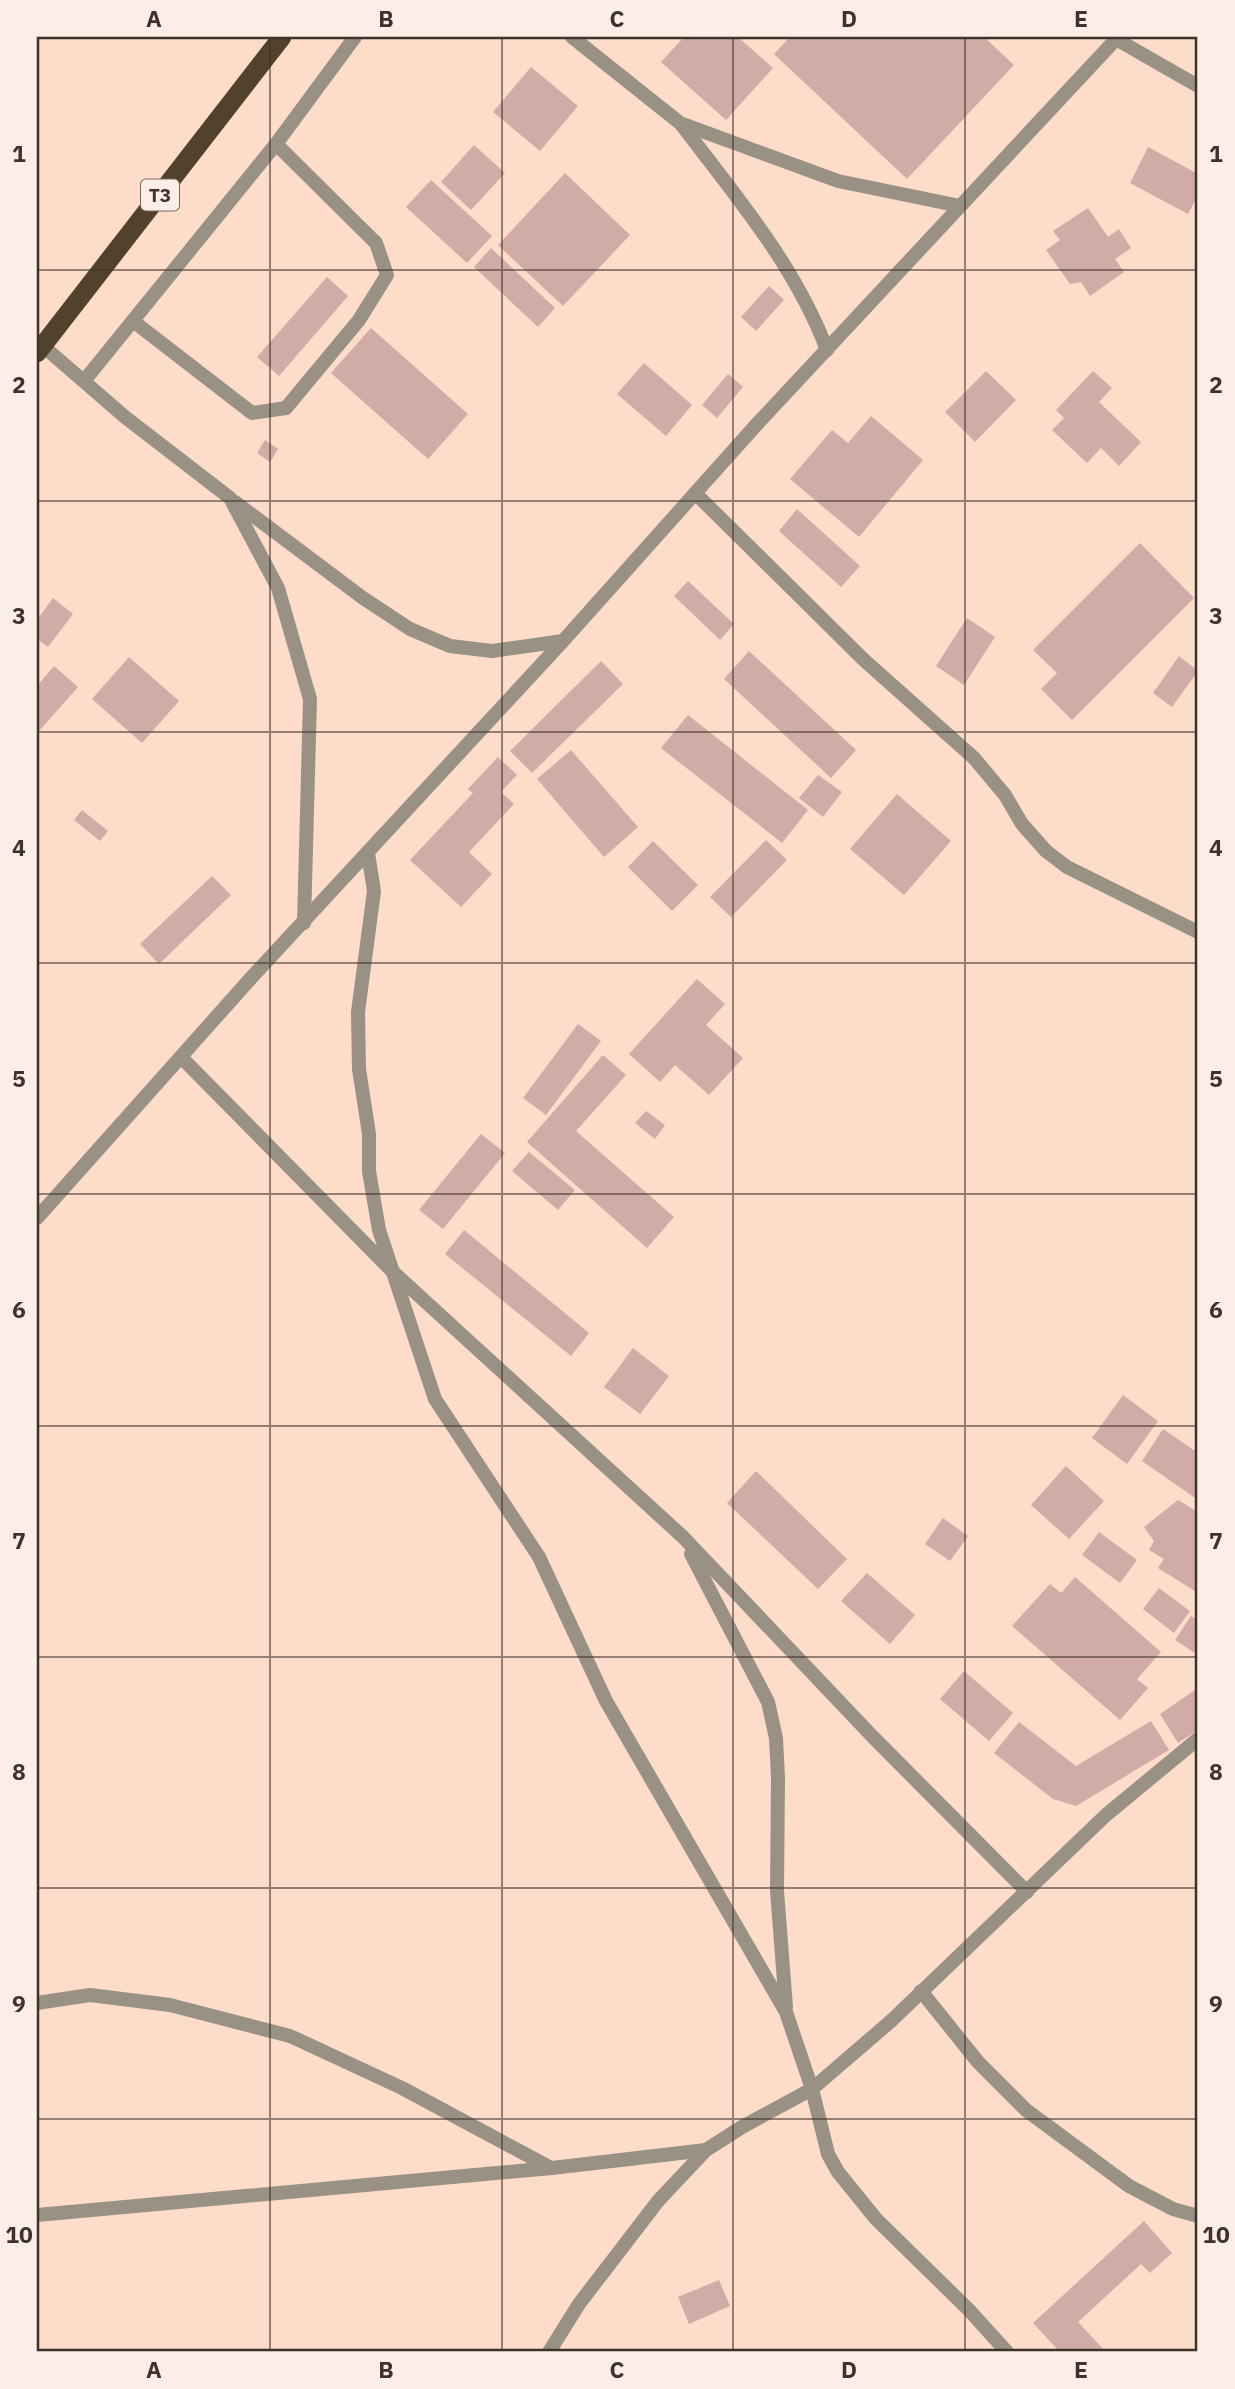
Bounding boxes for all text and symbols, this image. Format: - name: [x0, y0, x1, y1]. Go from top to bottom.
- text: A: [146, 3, 162, 33]
- text: B: [378, 3, 394, 33]
- text: C: [610, 3, 625, 33]
- text: D: [841, 3, 857, 33]
- text: E: [1074, 3, 1088, 33]
- text: 1: [12, 138, 26, 168]
- text: 1: [1209, 138, 1223, 168]
- road number: T3: [141, 180, 179, 210]
- text: 2: [12, 369, 26, 399]
- text: 2: [1209, 369, 1223, 399]
- text: 3: [12, 600, 26, 630]
- text: 3: [1209, 600, 1223, 630]
- text: 4: [12, 832, 26, 862]
- text: 4: [1209, 832, 1223, 862]
- text: 5: [12, 1063, 26, 1093]
- text: 5: [1209, 1063, 1223, 1093]
- text: 6: [12, 1294, 26, 1324]
- text: 6: [1209, 1294, 1223, 1324]
- text: 7: [12, 1525, 26, 1555]
- text: 7: [1209, 1525, 1223, 1555]
- text: 8: [12, 1756, 26, 1786]
- text: 8: [1209, 1756, 1223, 1786]
- text: 9: [12, 1988, 26, 2018]
- text: 9: [1209, 1988, 1223, 2018]
- text: 10: [5, 2219, 33, 2249]
- text: 10: [1202, 2219, 1230, 2249]
- text: A: [146, 2354, 162, 2384]
- text: B: [378, 2354, 394, 2384]
- text: C: [610, 2354, 625, 2384]
- text: D: [841, 2354, 857, 2384]
- text: E: [1074, 2354, 1088, 2384]

